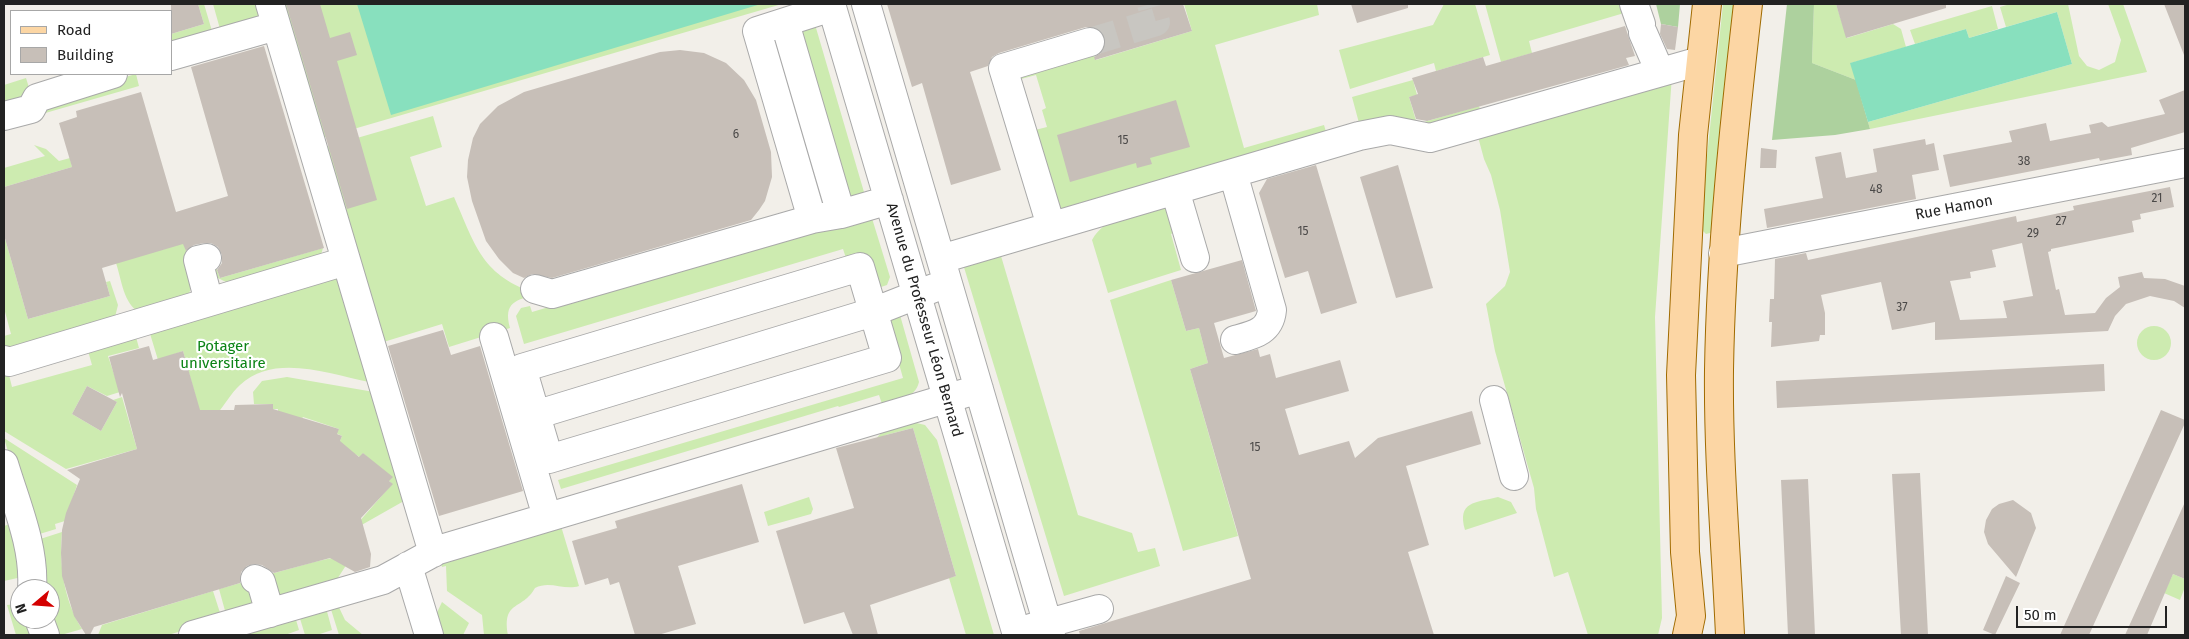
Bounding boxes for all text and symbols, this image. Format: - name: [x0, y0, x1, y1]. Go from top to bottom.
- legend: [10, 10, 172, 75]
- text: Road: [57, 21, 92, 39]
- text: Building: [57, 46, 113, 64]
- house number: 6: [733, 128, 739, 142]
- house number: 15: [1117, 134, 1129, 148]
- house number: 38: [2018, 155, 2030, 169]
- house number: 48: [1870, 183, 1882, 197]
- street label: Rue Hamon: [1914, 192, 1994, 224]
- house number: 21: [2152, 192, 2162, 206]
- street label: Avenue du Professeur Léon Bernard: [882, 201, 966, 439]
- house number: 27: [2055, 215, 2067, 229]
- house number: 15: [1297, 225, 1309, 239]
- house number: 29: [2027, 227, 2039, 241]
- house number: 37: [1896, 301, 1908, 315]
- park label: Potager universitaire: [180, 338, 266, 373]
- house number: 15: [1249, 441, 1261, 455]
- north arrow: [10, 579, 60, 629]
- scale bar: [2019, 596, 2170, 628]
- text: N: [12, 601, 31, 616]
- text: 50 m: [2024, 606, 2057, 624]

